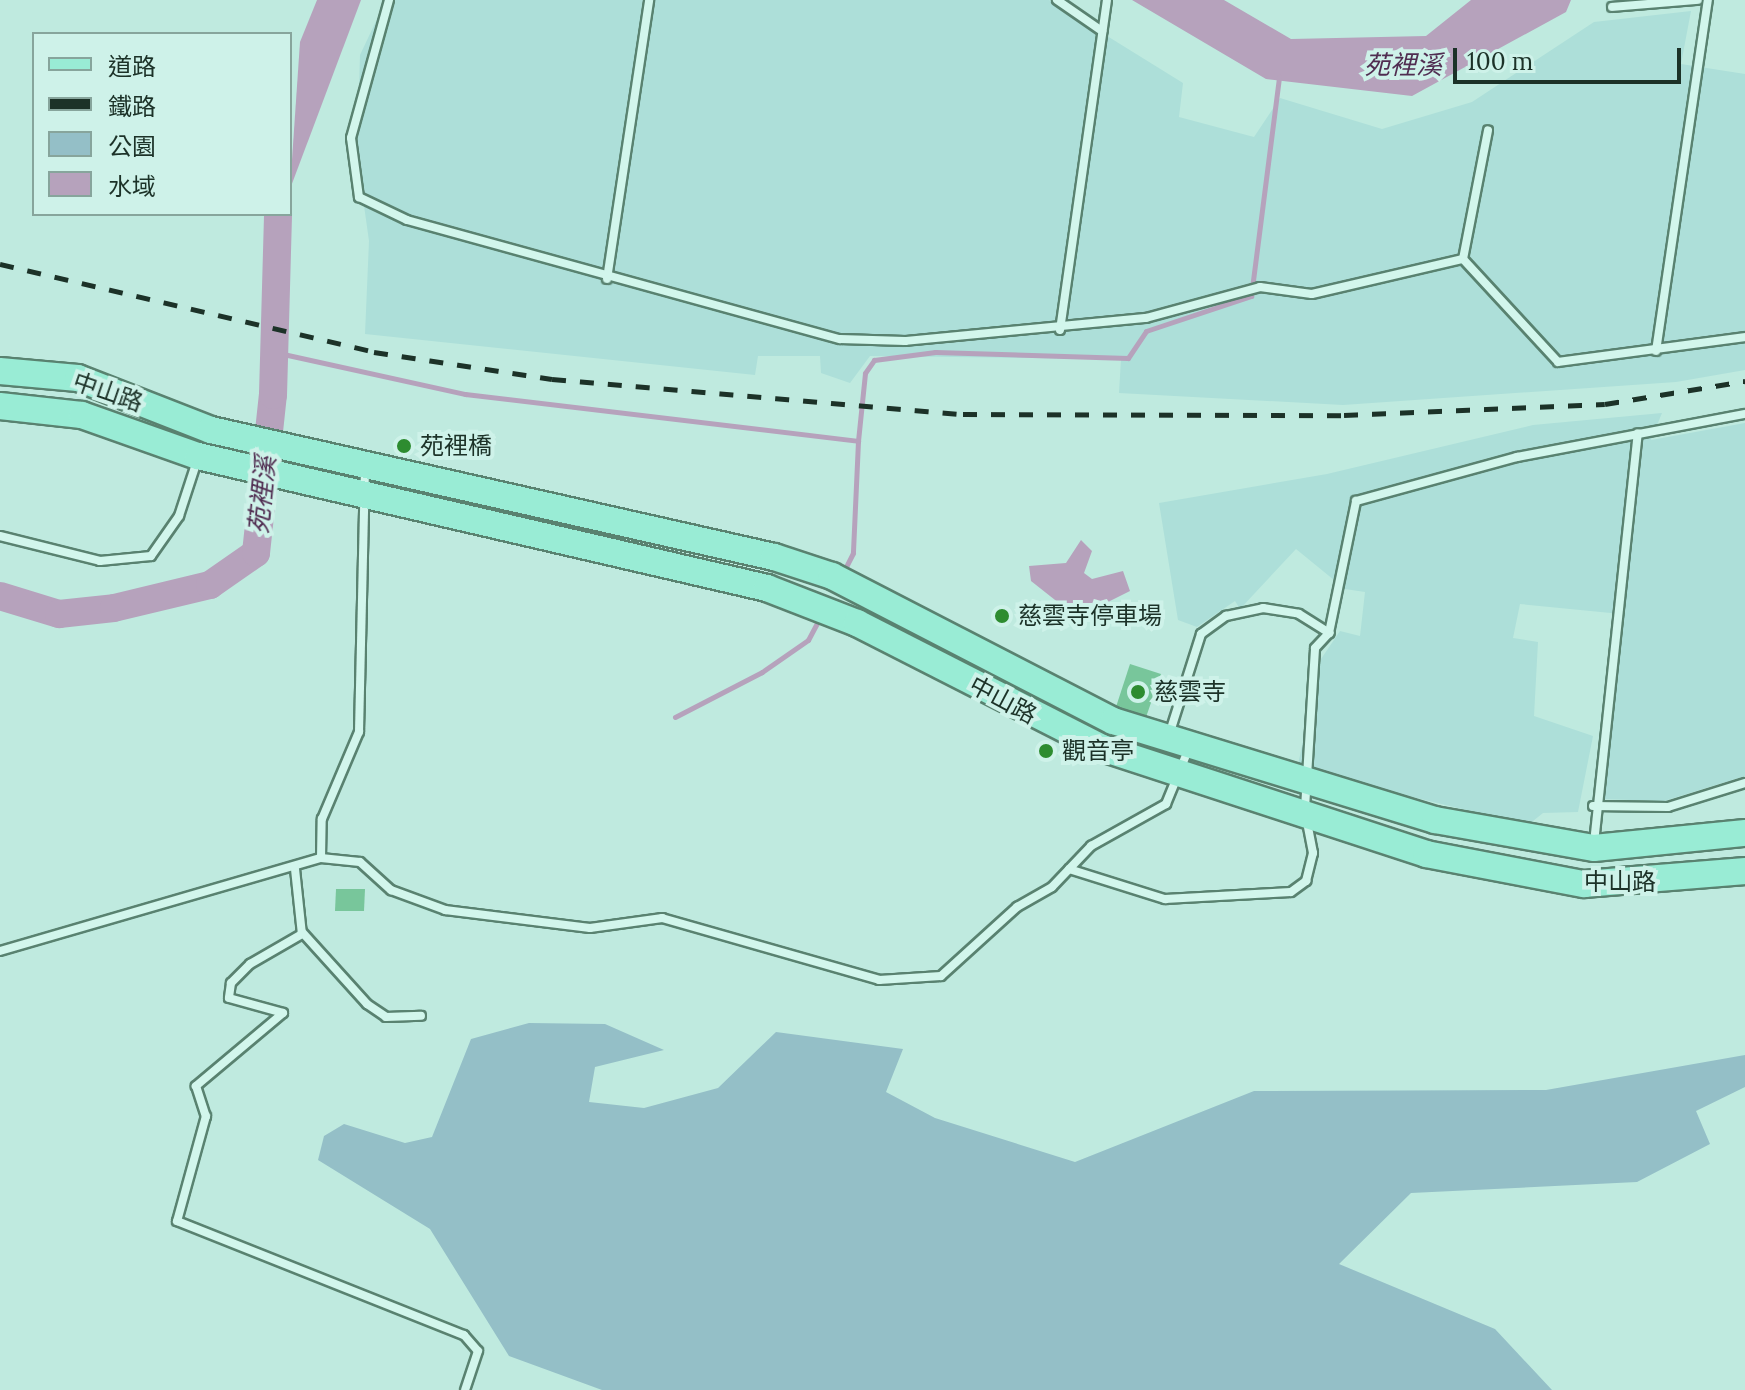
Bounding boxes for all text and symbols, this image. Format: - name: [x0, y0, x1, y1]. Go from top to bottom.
- legend: [32, 32, 292, 216]
- scale bar: [1457, 32, 1685, 82]
- text: 100 m: [1467, 46, 1533, 77]
- water label: 苑裡溪: [1364, 49, 1442, 81]
- text: 道路: [108, 51, 156, 82]
- text: 鐵路: [108, 91, 156, 122]
- text: 公園: [108, 131, 156, 162]
- text: 水域: [108, 171, 156, 202]
- street label: 中山路: [69, 367, 147, 417]
- place label: 苑裡橋: [420, 432, 492, 460]
- marker: 苑裡橋: [395, 437, 413, 455]
- water label: 苑裡溪: [242, 455, 282, 535]
- place label: 慈雲寺停車場: [1018, 602, 1162, 630]
- marker: 慈雲寺停車場: [993, 607, 1011, 625]
- street label: 中山路: [964, 670, 1042, 730]
- place label: 慈雲寺: [1154, 678, 1226, 706]
- marker: 慈雲寺: [1129, 683, 1147, 701]
- place label: 觀音亭: [1062, 737, 1134, 765]
- marker: 觀音亭: [1037, 742, 1055, 760]
- street label: 中山路: [1584, 868, 1656, 896]

